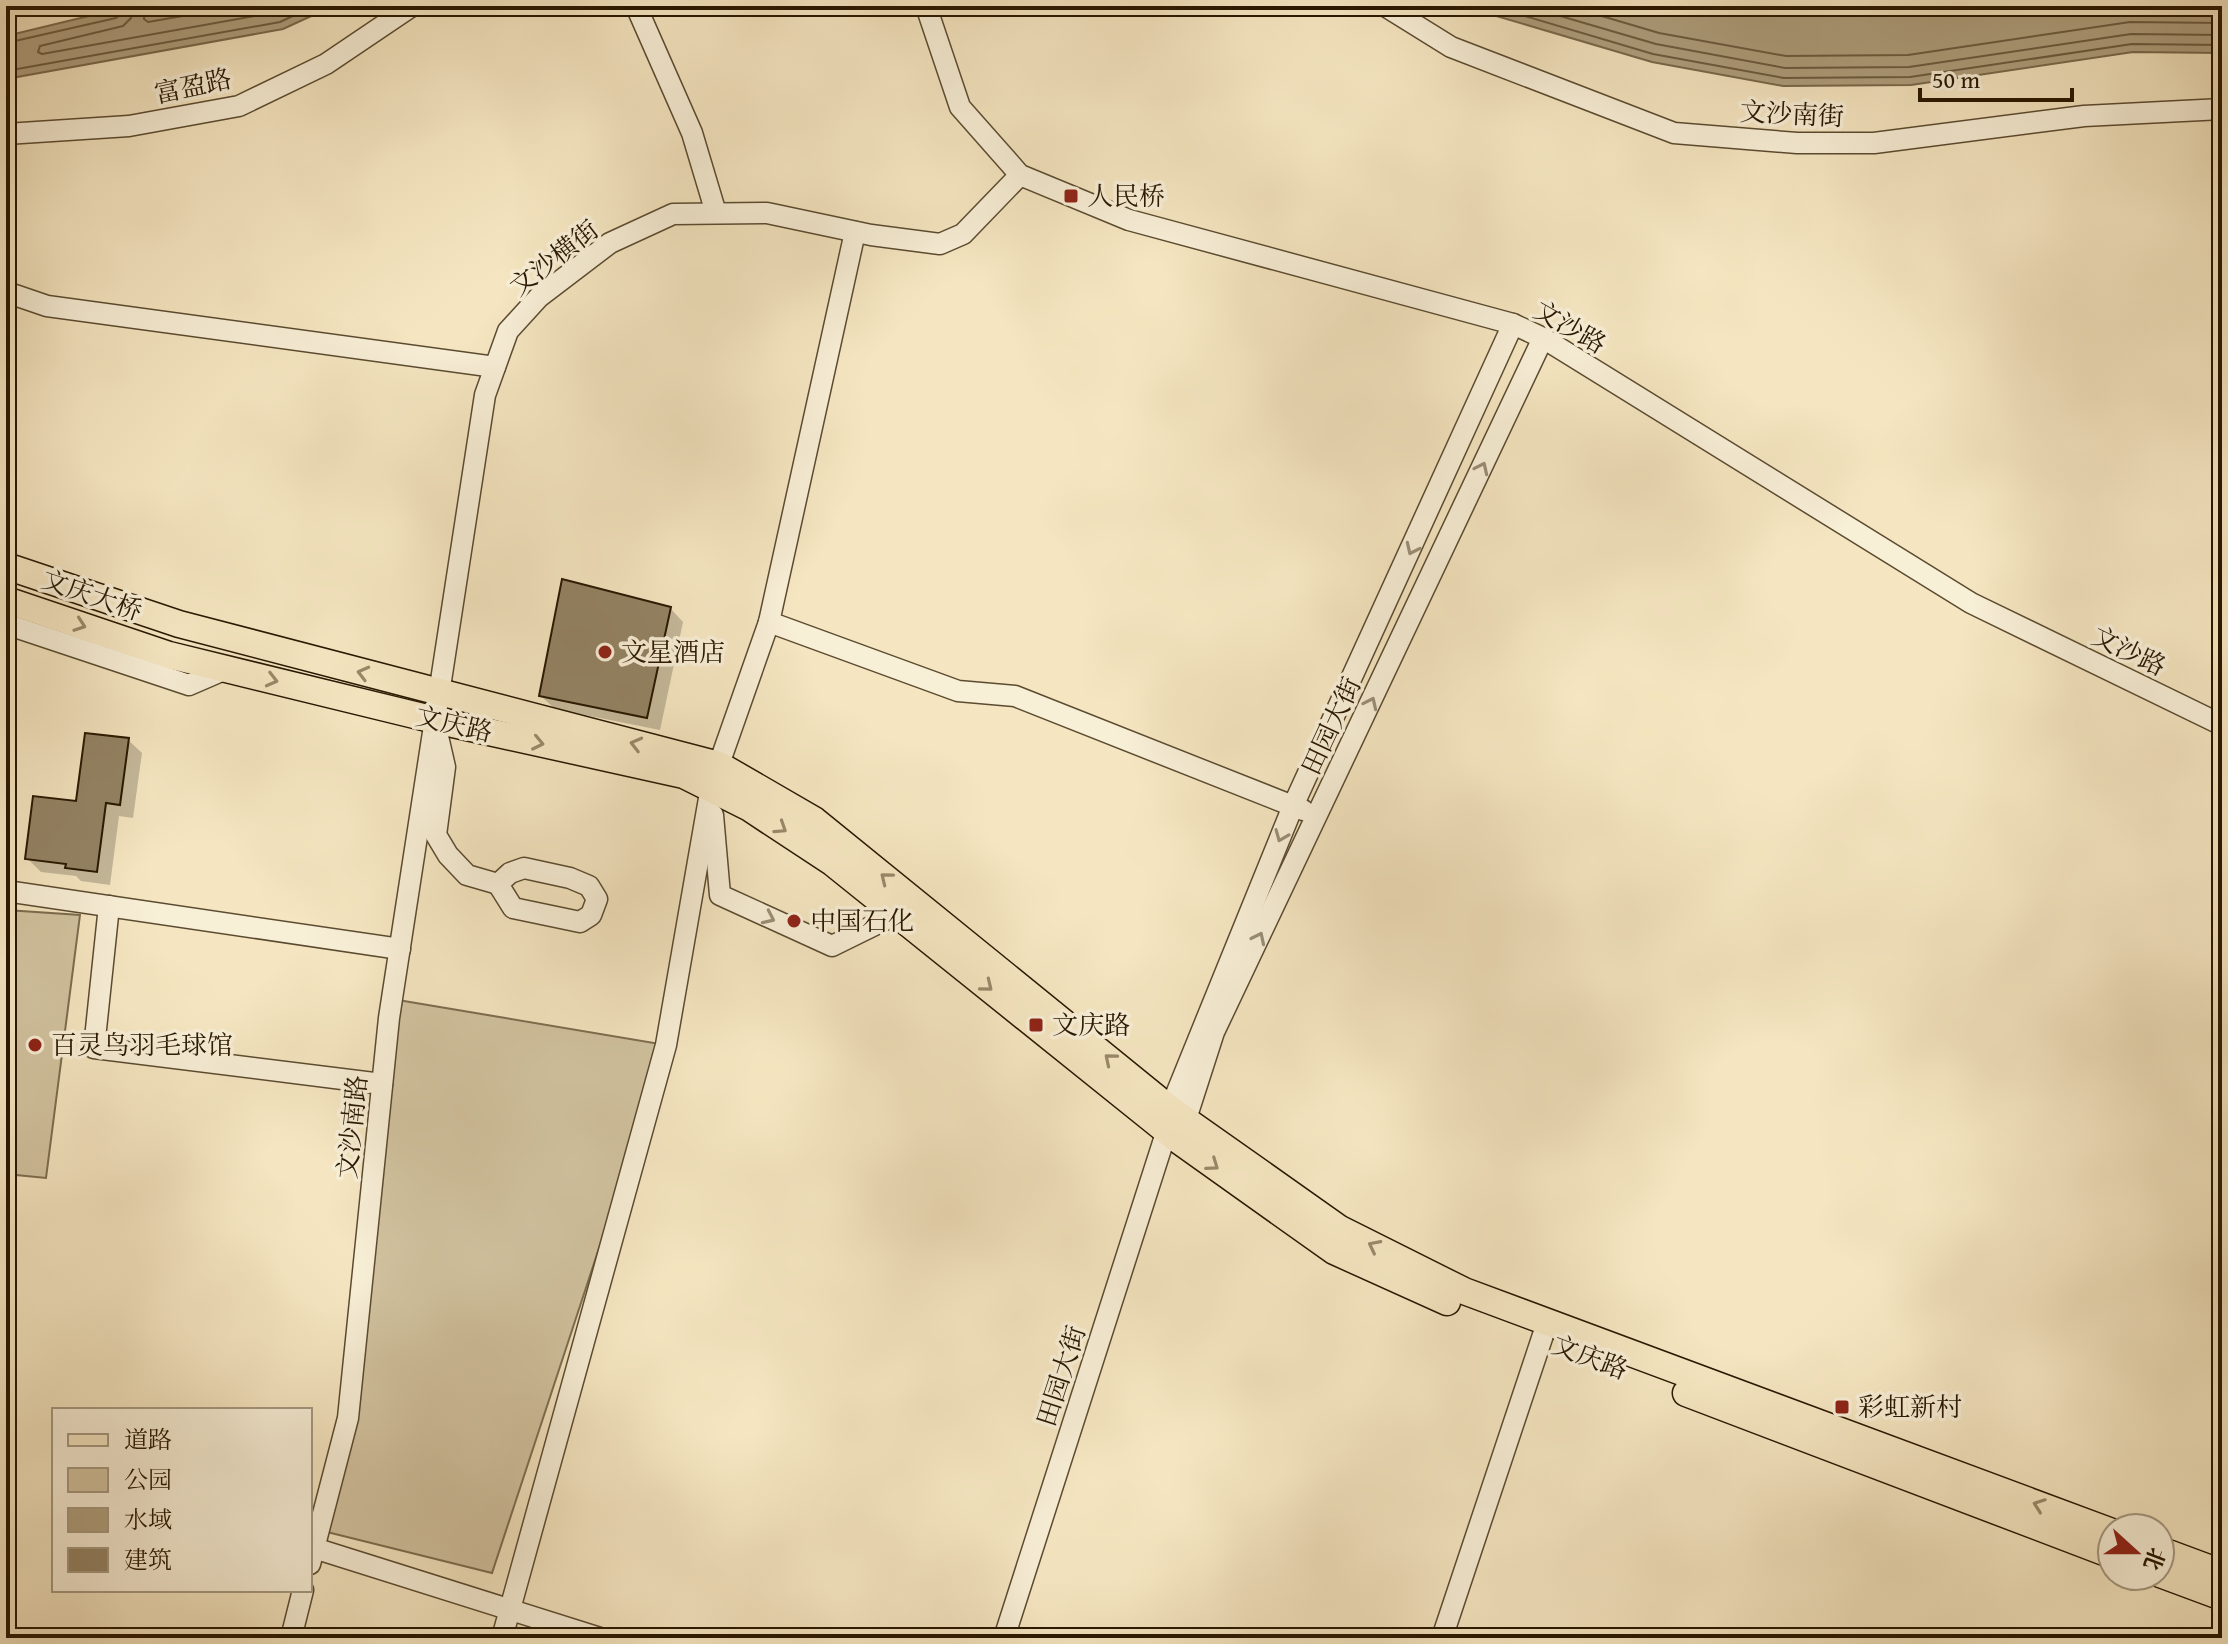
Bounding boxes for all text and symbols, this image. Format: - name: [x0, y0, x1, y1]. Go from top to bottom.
- scale bar: [1920, 52, 2072, 102]
- street label: 富盈路: [151, 58, 235, 113]
- text: 50 m: [1932, 62, 1980, 97]
- street label: 文沙南街: [1739, 91, 1845, 136]
- place label: 人民桥: [1087, 176, 1165, 215]
- marker: 人民桥: [1062, 187, 1080, 205]
- street label: 文沙横街: [501, 210, 607, 305]
- street label: 文沙路: [1527, 290, 1614, 363]
- one-way arrow: [1472, 462, 1488, 477]
- one-way arrow: [1406, 540, 1422, 555]
- street label: 文庆大桥: [37, 559, 148, 630]
- one-way arrow: [73, 616, 86, 632]
- street label: 文沙路: [2086, 616, 2173, 685]
- place label: 文星酒店: [621, 632, 725, 671]
- marker: 文星酒店: [596, 643, 614, 661]
- one-way arrow: [357, 666, 371, 683]
- street label: 田园大街: [1291, 670, 1370, 781]
- one-way arrow: [264, 671, 278, 688]
- street label: 文庆路: [412, 696, 497, 751]
- one-way arrow: [1361, 697, 1377, 712]
- one-way arrow: [531, 734, 544, 751]
- one-way arrow: [630, 737, 644, 754]
- one-way arrow: [772, 818, 786, 833]
- one-way arrow: [1274, 828, 1291, 842]
- one-way arrow: [881, 873, 895, 888]
- place label: 中国石化: [810, 901, 914, 940]
- one-way arrow: [760, 908, 775, 924]
- marker: 中国石化: [785, 912, 803, 930]
- one-way arrow: [1249, 932, 1265, 947]
- one-way arrow: [978, 976, 992, 991]
- place label: 文庆路: [1052, 1005, 1130, 1044]
- marker: 文庆路: [1027, 1016, 1045, 1034]
- place label: 百灵鸟羽毛球馆: [51, 1025, 233, 1064]
- marker: 百灵鸟羽毛球馆: [26, 1036, 44, 1054]
- one-way arrow: [1105, 1054, 1119, 1069]
- street label: 文沙南路: [327, 1073, 376, 1181]
- one-way arrow: [1204, 1155, 1218, 1170]
- one-way arrow: [1367, 1240, 1382, 1256]
- street label: 田园大街: [1026, 1320, 1095, 1431]
- street label: 文庆路: [1547, 1324, 1634, 1389]
- place label: 彩虹新村: [1858, 1387, 1962, 1426]
- marker: 彩虹新村: [1833, 1398, 1851, 1416]
- legend: [52, 1408, 312, 1592]
- text: 道路: [124, 1422, 172, 1457]
- text: 公园: [124, 1462, 172, 1497]
- one-way arrow: [2033, 1498, 2047, 1515]
- text: 水域: [124, 1502, 172, 1537]
- north arrow: [2096, 1512, 2176, 1592]
- text: 建筑: [124, 1542, 172, 1577]
- text: 北: [2136, 1543, 2174, 1575]

